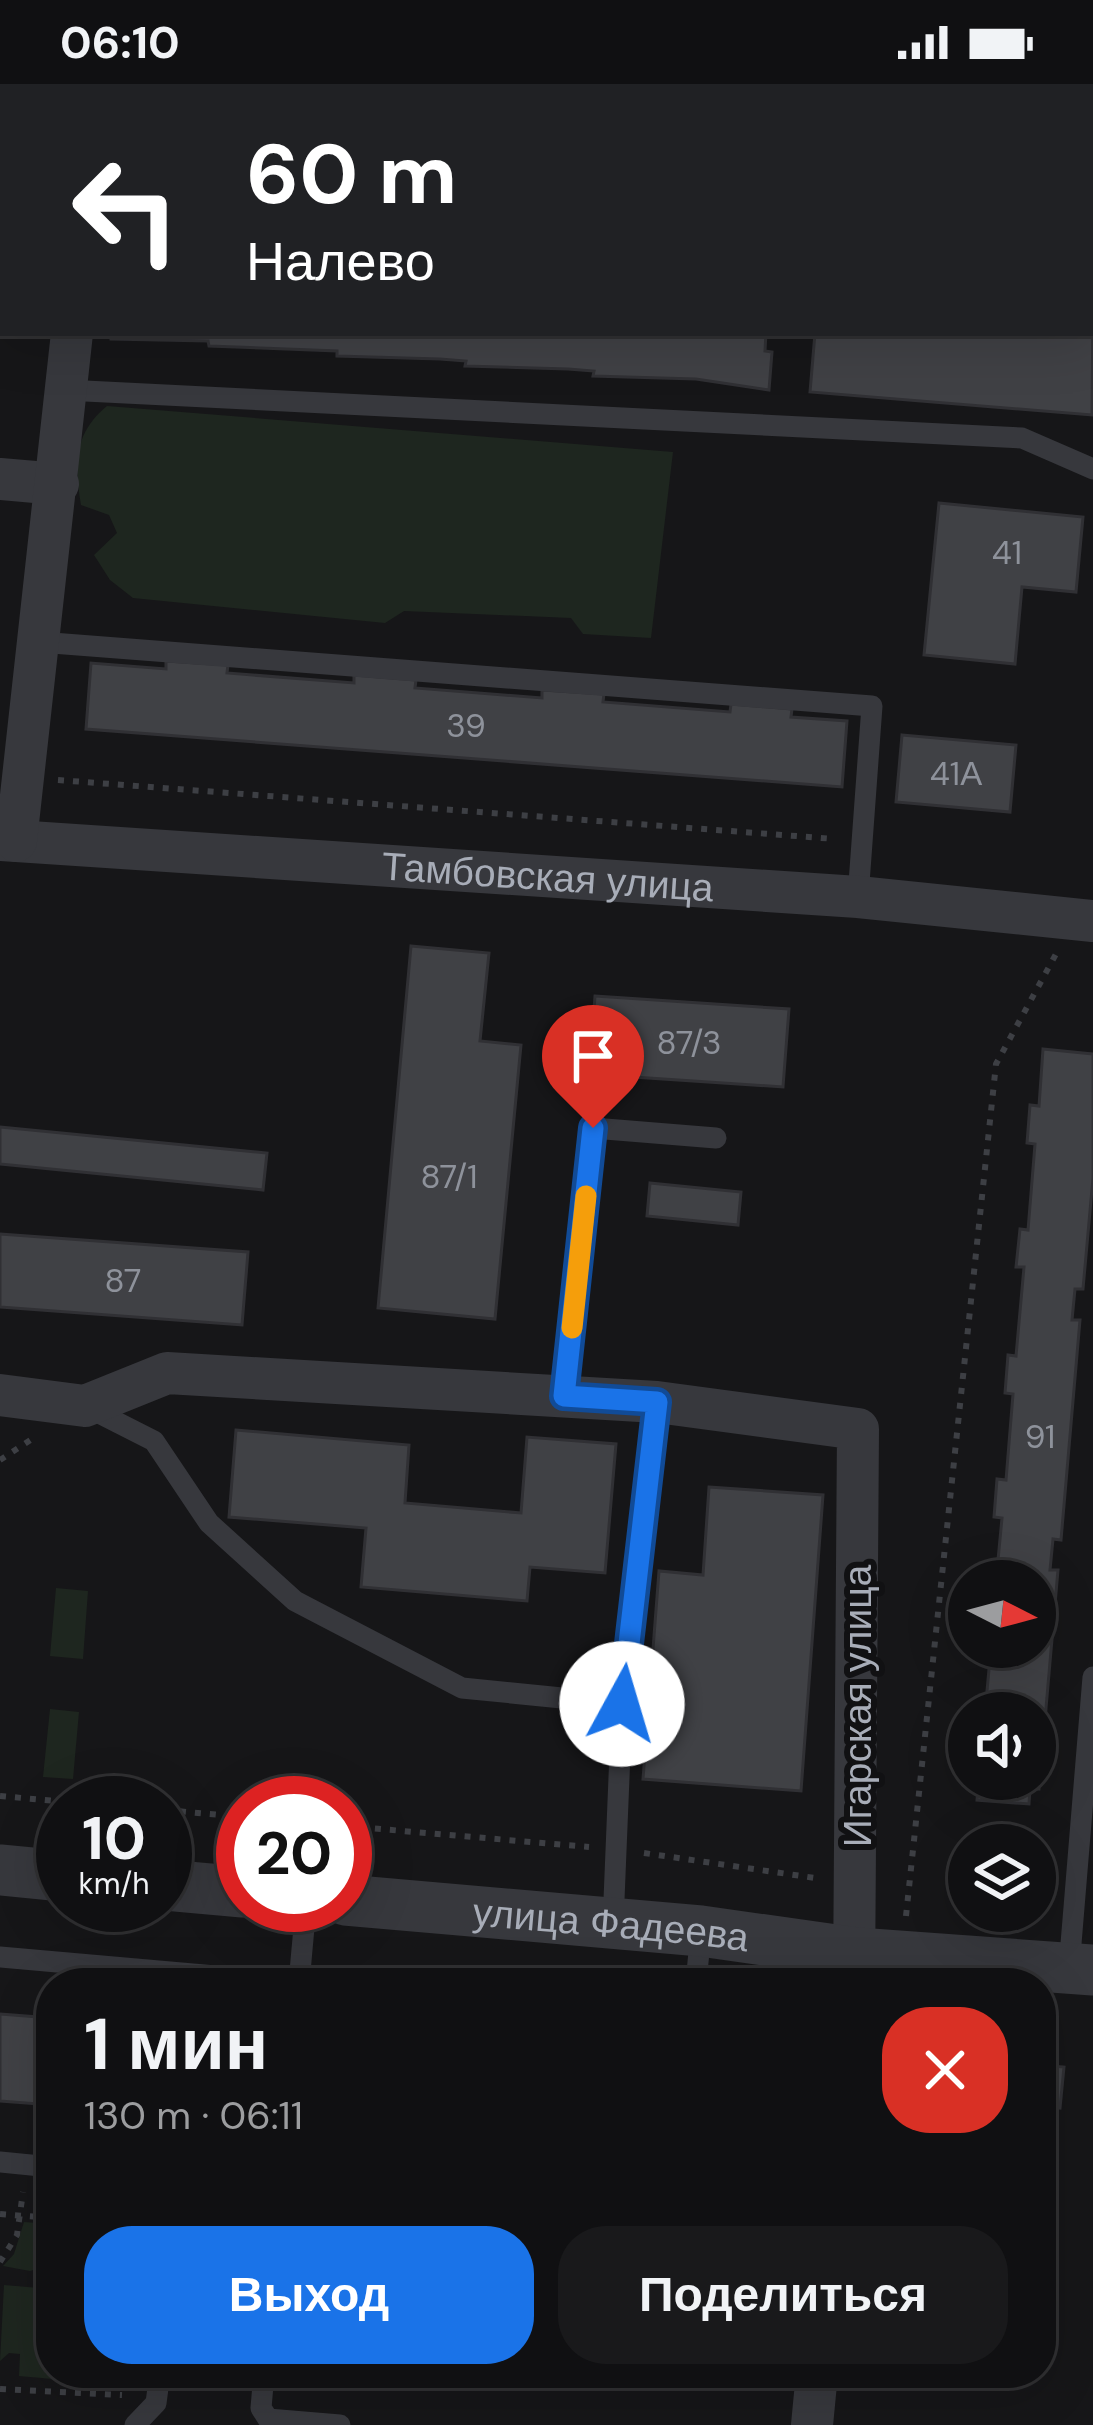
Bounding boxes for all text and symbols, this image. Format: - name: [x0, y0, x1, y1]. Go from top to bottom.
- text: 06:10: [60, 13, 180, 72]
- text: 60 m: [246, 120, 457, 229]
- icon: left: [48, 132, 204, 288]
- text: Налево: [246, 226, 435, 297]
- house number: 41: [992, 531, 1022, 574]
- house number: 39: [446, 704, 486, 747]
- house number: 41А: [930, 752, 982, 795]
- street label: Тамбовская улица: [380, 840, 716, 913]
- pin: [542, 1005, 644, 1128]
- house number: 87/3: [656, 1021, 722, 1064]
- icon: arrive: [560, 1023, 626, 1089]
- house number: 87/1: [420, 1155, 478, 1198]
- house number: 87: [105, 1259, 141, 1302]
- house number: 91: [1025, 1415, 1055, 1458]
- north arrow: [948, 1560, 1056, 1668]
- map controls: [948, 1560, 1056, 1932]
- street label: Игарская улица: [832, 1564, 883, 1847]
- position arrow: [559, 1641, 685, 1767]
- button: sound: [948, 1692, 1056, 1800]
- speed limit sign: 20: [216, 1776, 372, 1932]
- text: 10: [82, 1799, 146, 1878]
- button: layers: [948, 1824, 1056, 1932]
- text: km/h: [79, 1864, 149, 1903]
- street label: улица Фадеева: [471, 1886, 753, 1963]
- text: 1 мин: [84, 1998, 268, 2091]
- button: close: [882, 2007, 1008, 2133]
- text: 130 m · 06:11: [84, 2090, 303, 2141]
- button: Выход: [84, 2226, 534, 2364]
- button: Поделиться: [558, 2226, 1008, 2364]

